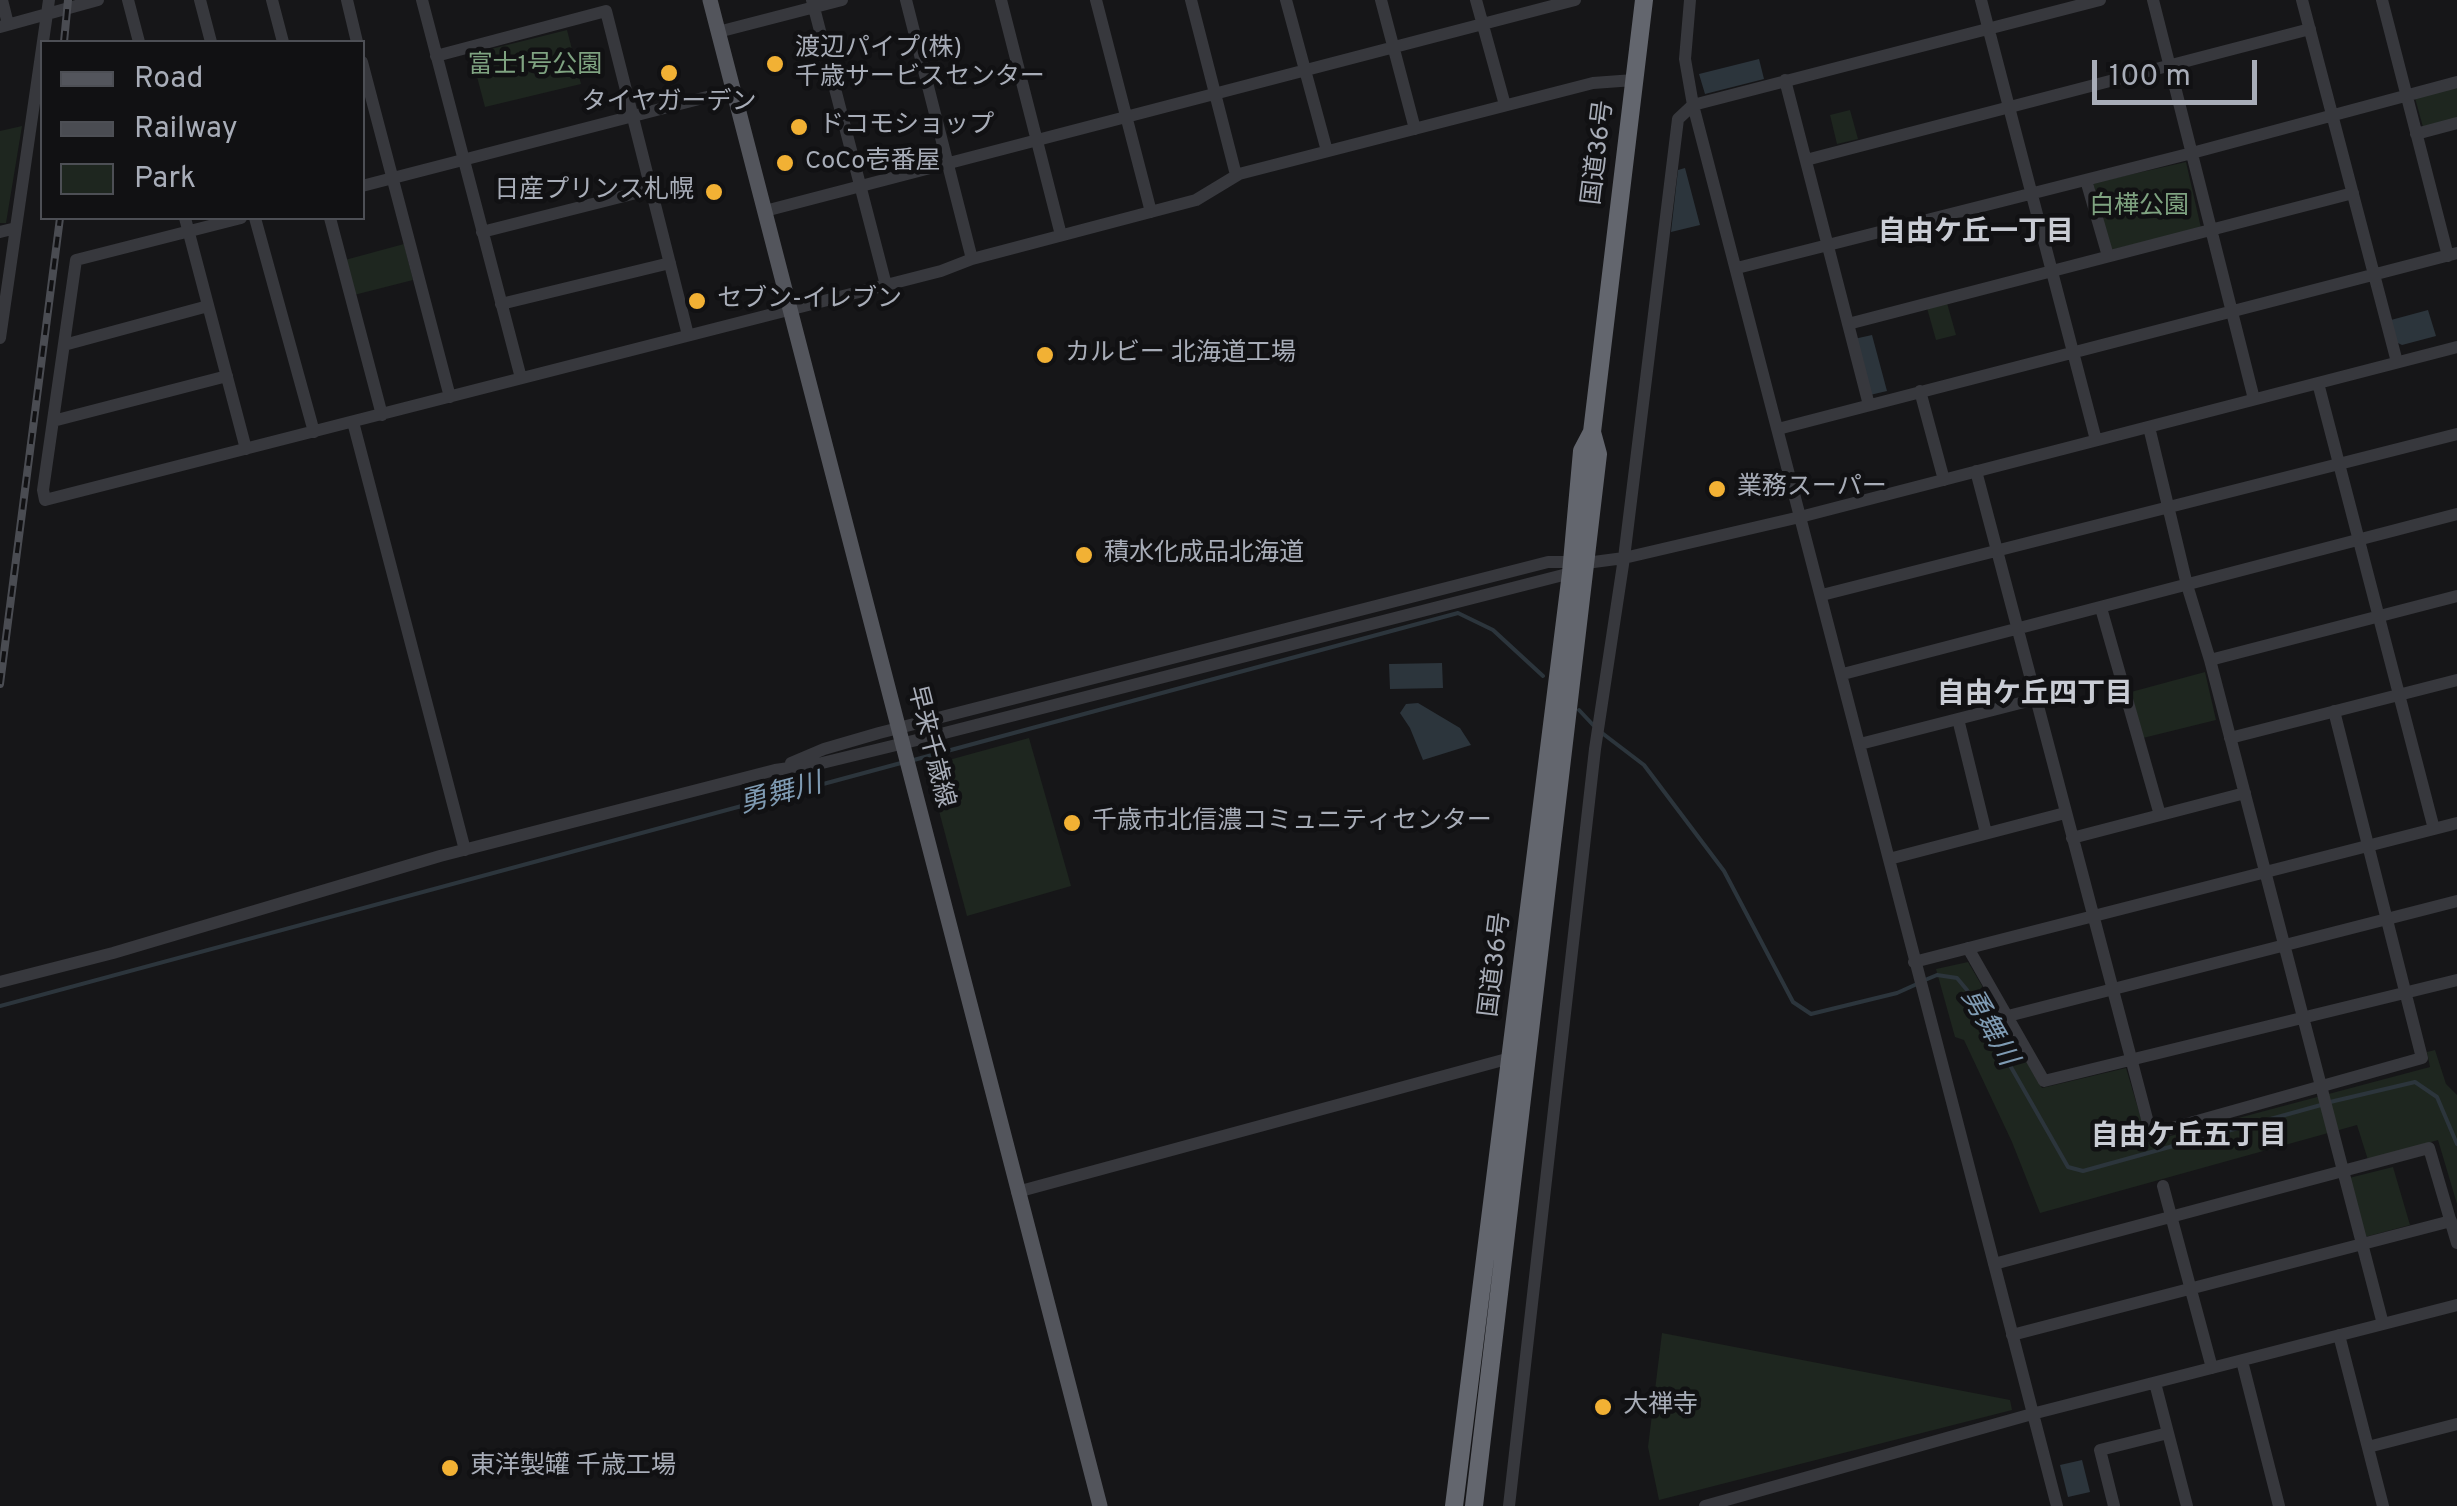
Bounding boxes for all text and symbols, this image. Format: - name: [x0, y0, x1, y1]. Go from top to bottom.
- place label: 渡辺パイプ(株) 千歳サービスセンター: [795, 35, 1045, 94]
- legend: [40, 40, 365, 220]
- scale bar: [2097, 40, 2262, 102]
- park label: 富士1号公園: [468, 52, 602, 82]
- marker: 渡辺パイプ(株) 千歳サービスセンター: [764, 53, 786, 75]
- text: 100 m: [2109, 59, 2191, 96]
- text: Road: [134, 61, 203, 98]
- marker: タイヤガーデン: [658, 62, 680, 84]
- place label: タイヤガーデン: [582, 89, 756, 119]
- street label: 国道36号: [1579, 99, 1621, 207]
- text: Railway: [134, 111, 238, 148]
- place label: ドコモショップ: [819, 112, 994, 142]
- marker: ドコモショップ: [788, 116, 810, 138]
- place label: CoCo壱番屋: [805, 148, 940, 178]
- marker: CoCo壱番屋: [774, 152, 796, 174]
- text: Park: [134, 161, 196, 198]
- place label: 日産プリンス札幌: [494, 177, 694, 207]
- marker: 日産プリンス札幌: [703, 181, 725, 203]
- park label: 白樺公園: [2089, 193, 2189, 223]
- district label: 自由ケ丘一丁目: [1878, 217, 2074, 251]
- place label: セブン-イレブン: [717, 286, 902, 316]
- marker: セブン-イレブン: [686, 290, 708, 312]
- place label: カルビー 北海道工場: [1065, 340, 1296, 370]
- marker: カルビー 北海道工場: [1034, 344, 1056, 366]
- place label: 業務スーパー: [1737, 474, 1887, 504]
- marker: 業務スーパー: [1706, 478, 1728, 500]
- place label: 積水化成品北海道: [1104, 540, 1304, 570]
- marker: 積水化成品北海道: [1073, 544, 1095, 566]
- district label: 自由ケ丘四丁目: [1937, 679, 2133, 713]
- street label: 早来千歳線: [899, 683, 959, 811]
- water label: 勇舞川: [736, 769, 826, 823]
- place label: 千歳市北信濃コミュニティセンター: [1092, 808, 1492, 838]
- marker: 千歳市北信濃コミュニティセンター: [1061, 812, 1083, 834]
- street label: 国道36号: [1476, 911, 1518, 1019]
- water label: 勇舞川: [1951, 983, 2023, 1073]
- district label: 自由ケ丘五丁目: [2091, 1121, 2287, 1155]
- place label: 大禅寺: [1623, 1392, 1698, 1422]
- marker: 大禅寺: [1592, 1396, 1614, 1418]
- place label: 東洋製罐 千歳工場: [470, 1453, 676, 1483]
- marker: 東洋製罐 千歳工場: [439, 1457, 461, 1479]

